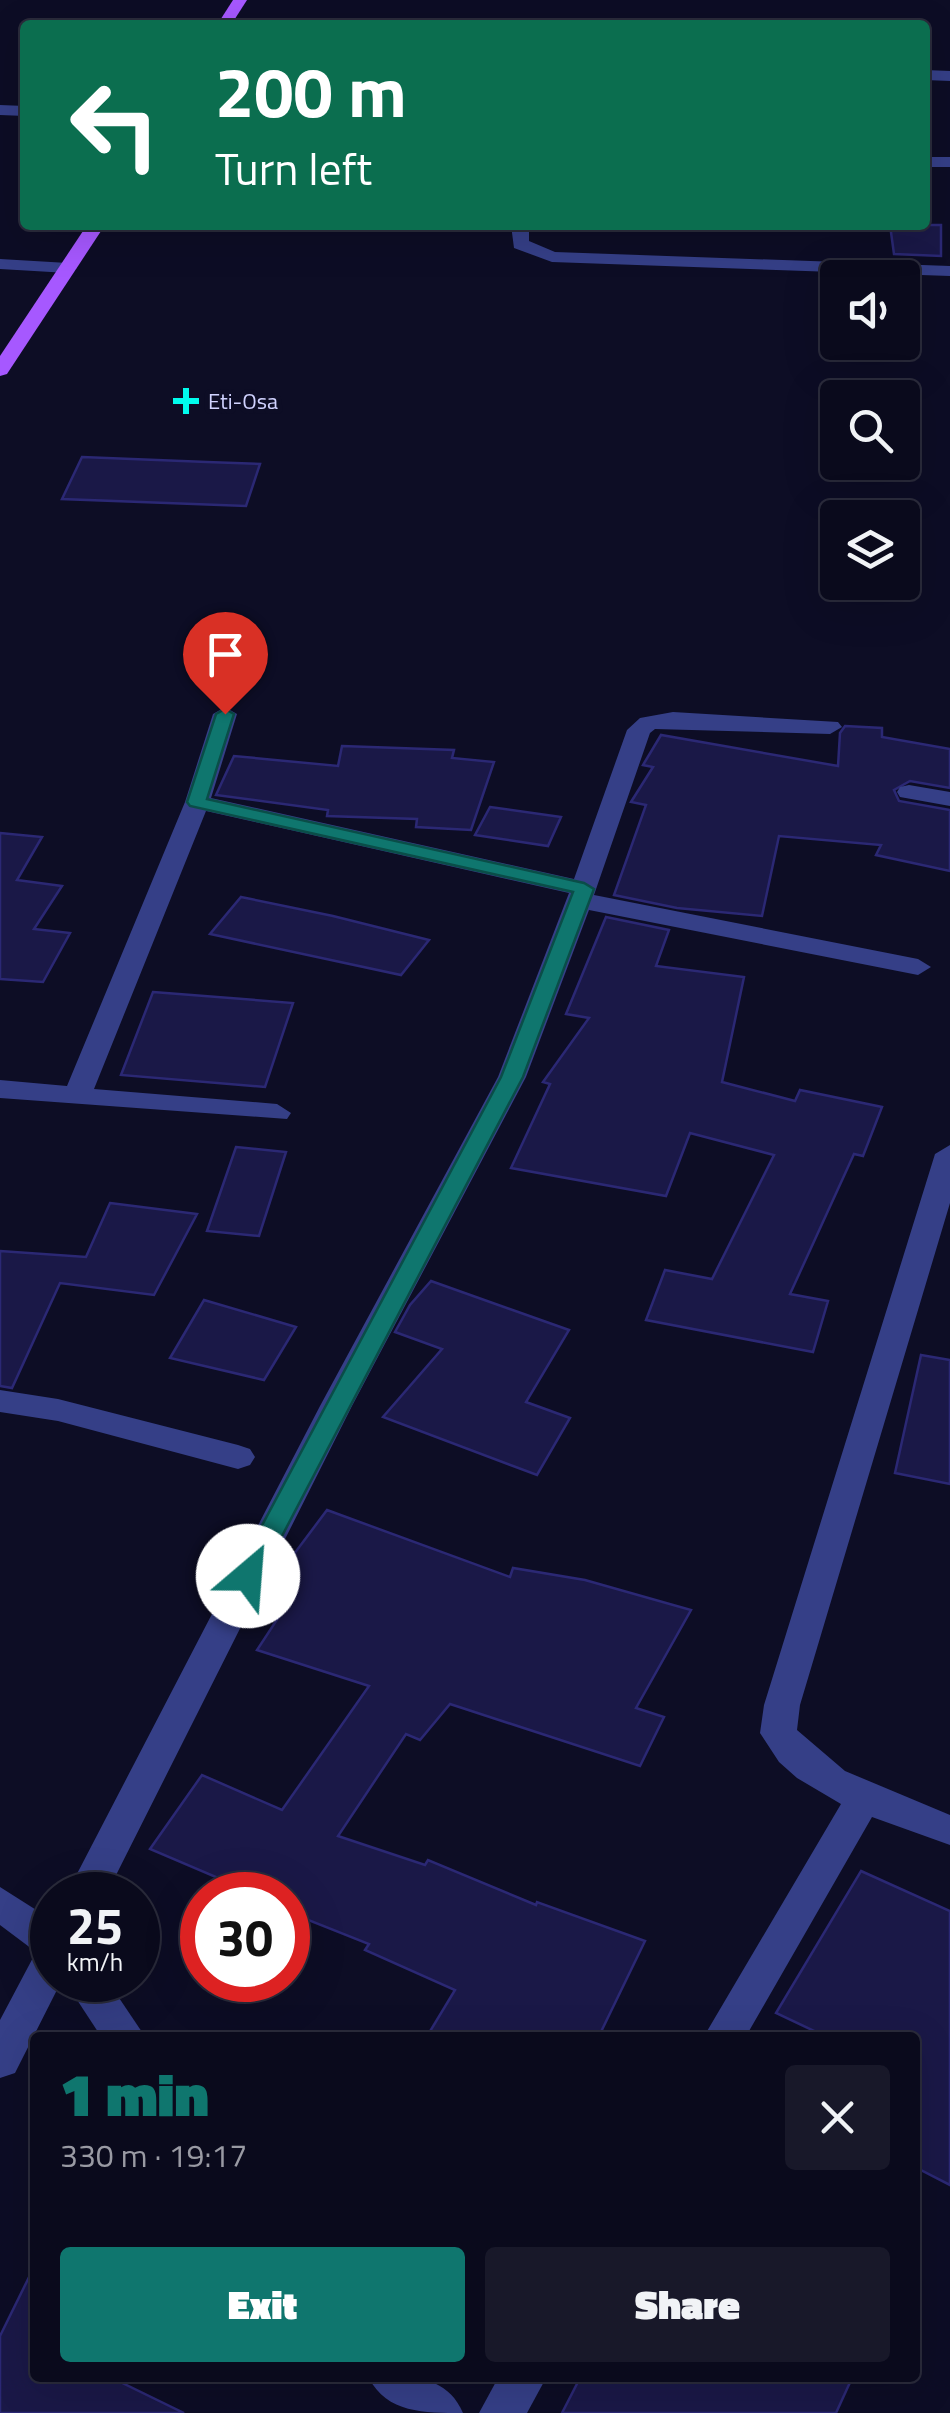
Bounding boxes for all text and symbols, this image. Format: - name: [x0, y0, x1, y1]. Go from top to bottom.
- text: 200 m: [215, 38, 407, 144]
- icon: left: [50, 60, 180, 190]
- text: Turn left: [215, 134, 372, 202]
- map controls: [820, 260, 920, 600]
- button: sound: [820, 260, 920, 360]
- button: search: [820, 380, 920, 480]
- place label: Eti-Osa: [208, 384, 278, 418]
- marker: Eti-Osa: [173, 388, 199, 414]
- button: layers: [820, 500, 920, 600]
- pin: [183, 612, 268, 715]
- icon: arrive: [198, 627, 253, 682]
- position arrow: [196, 1524, 300, 1628]
- speed limit sign: 30: [180, 1872, 310, 2002]
- text: 25: [67, 1887, 123, 1963]
- text: km/h: [67, 1943, 123, 1981]
- text: 1 min: [60, 2048, 209, 2139]
- button: close: [785, 2065, 890, 2170]
- text: 330 m · 19:17: [60, 2131, 247, 2179]
- button: Exit: [60, 2247, 465, 2362]
- button: Share: [485, 2247, 890, 2362]

